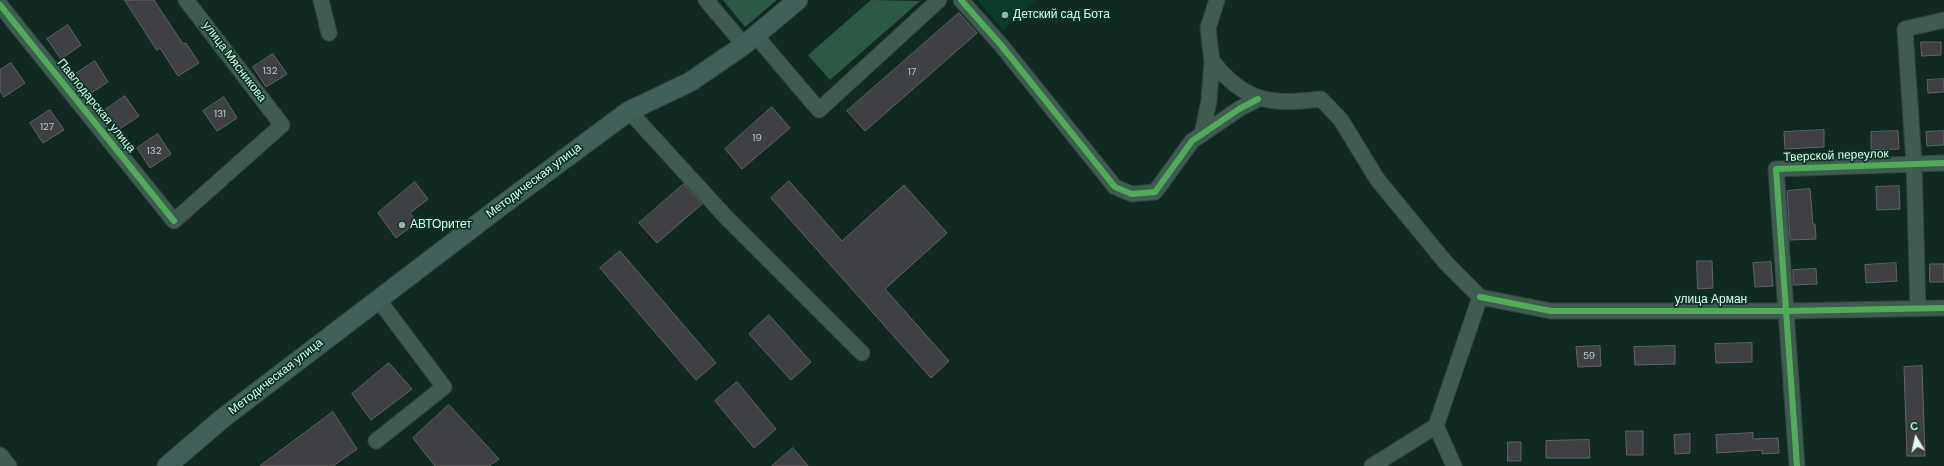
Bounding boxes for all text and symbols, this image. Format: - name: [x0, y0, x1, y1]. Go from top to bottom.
- place label: Детский сад Бота: [1013, 8, 1110, 22]
- marker: Детский сад Бота: [1000, 10, 1010, 20]
- street label: улица Мясникова: [199, 19, 269, 105]
- street label: Павлодарская улица: [54, 56, 138, 156]
- house number: 132: [263, 65, 277, 77]
- house number: 17: [908, 66, 916, 78]
- house number: 131: [214, 108, 226, 120]
- house number: 127: [40, 121, 54, 133]
- house number: 19: [752, 132, 762, 144]
- street label: Методическая улица: [483, 140, 585, 222]
- house number: 132: [147, 145, 161, 157]
- street label: Тверской переулок: [1783, 147, 1889, 165]
- place label: АВТОритет: [410, 218, 472, 232]
- marker: АВТОритет: [397, 220, 407, 230]
- street label: улица Арман: [1675, 293, 1747, 307]
- street label: Методическая улица: [226, 336, 326, 418]
- house number: 59: [1583, 350, 1595, 362]
- north arrow: [1896, 418, 1936, 458]
- text: С: [1909, 419, 1919, 434]

